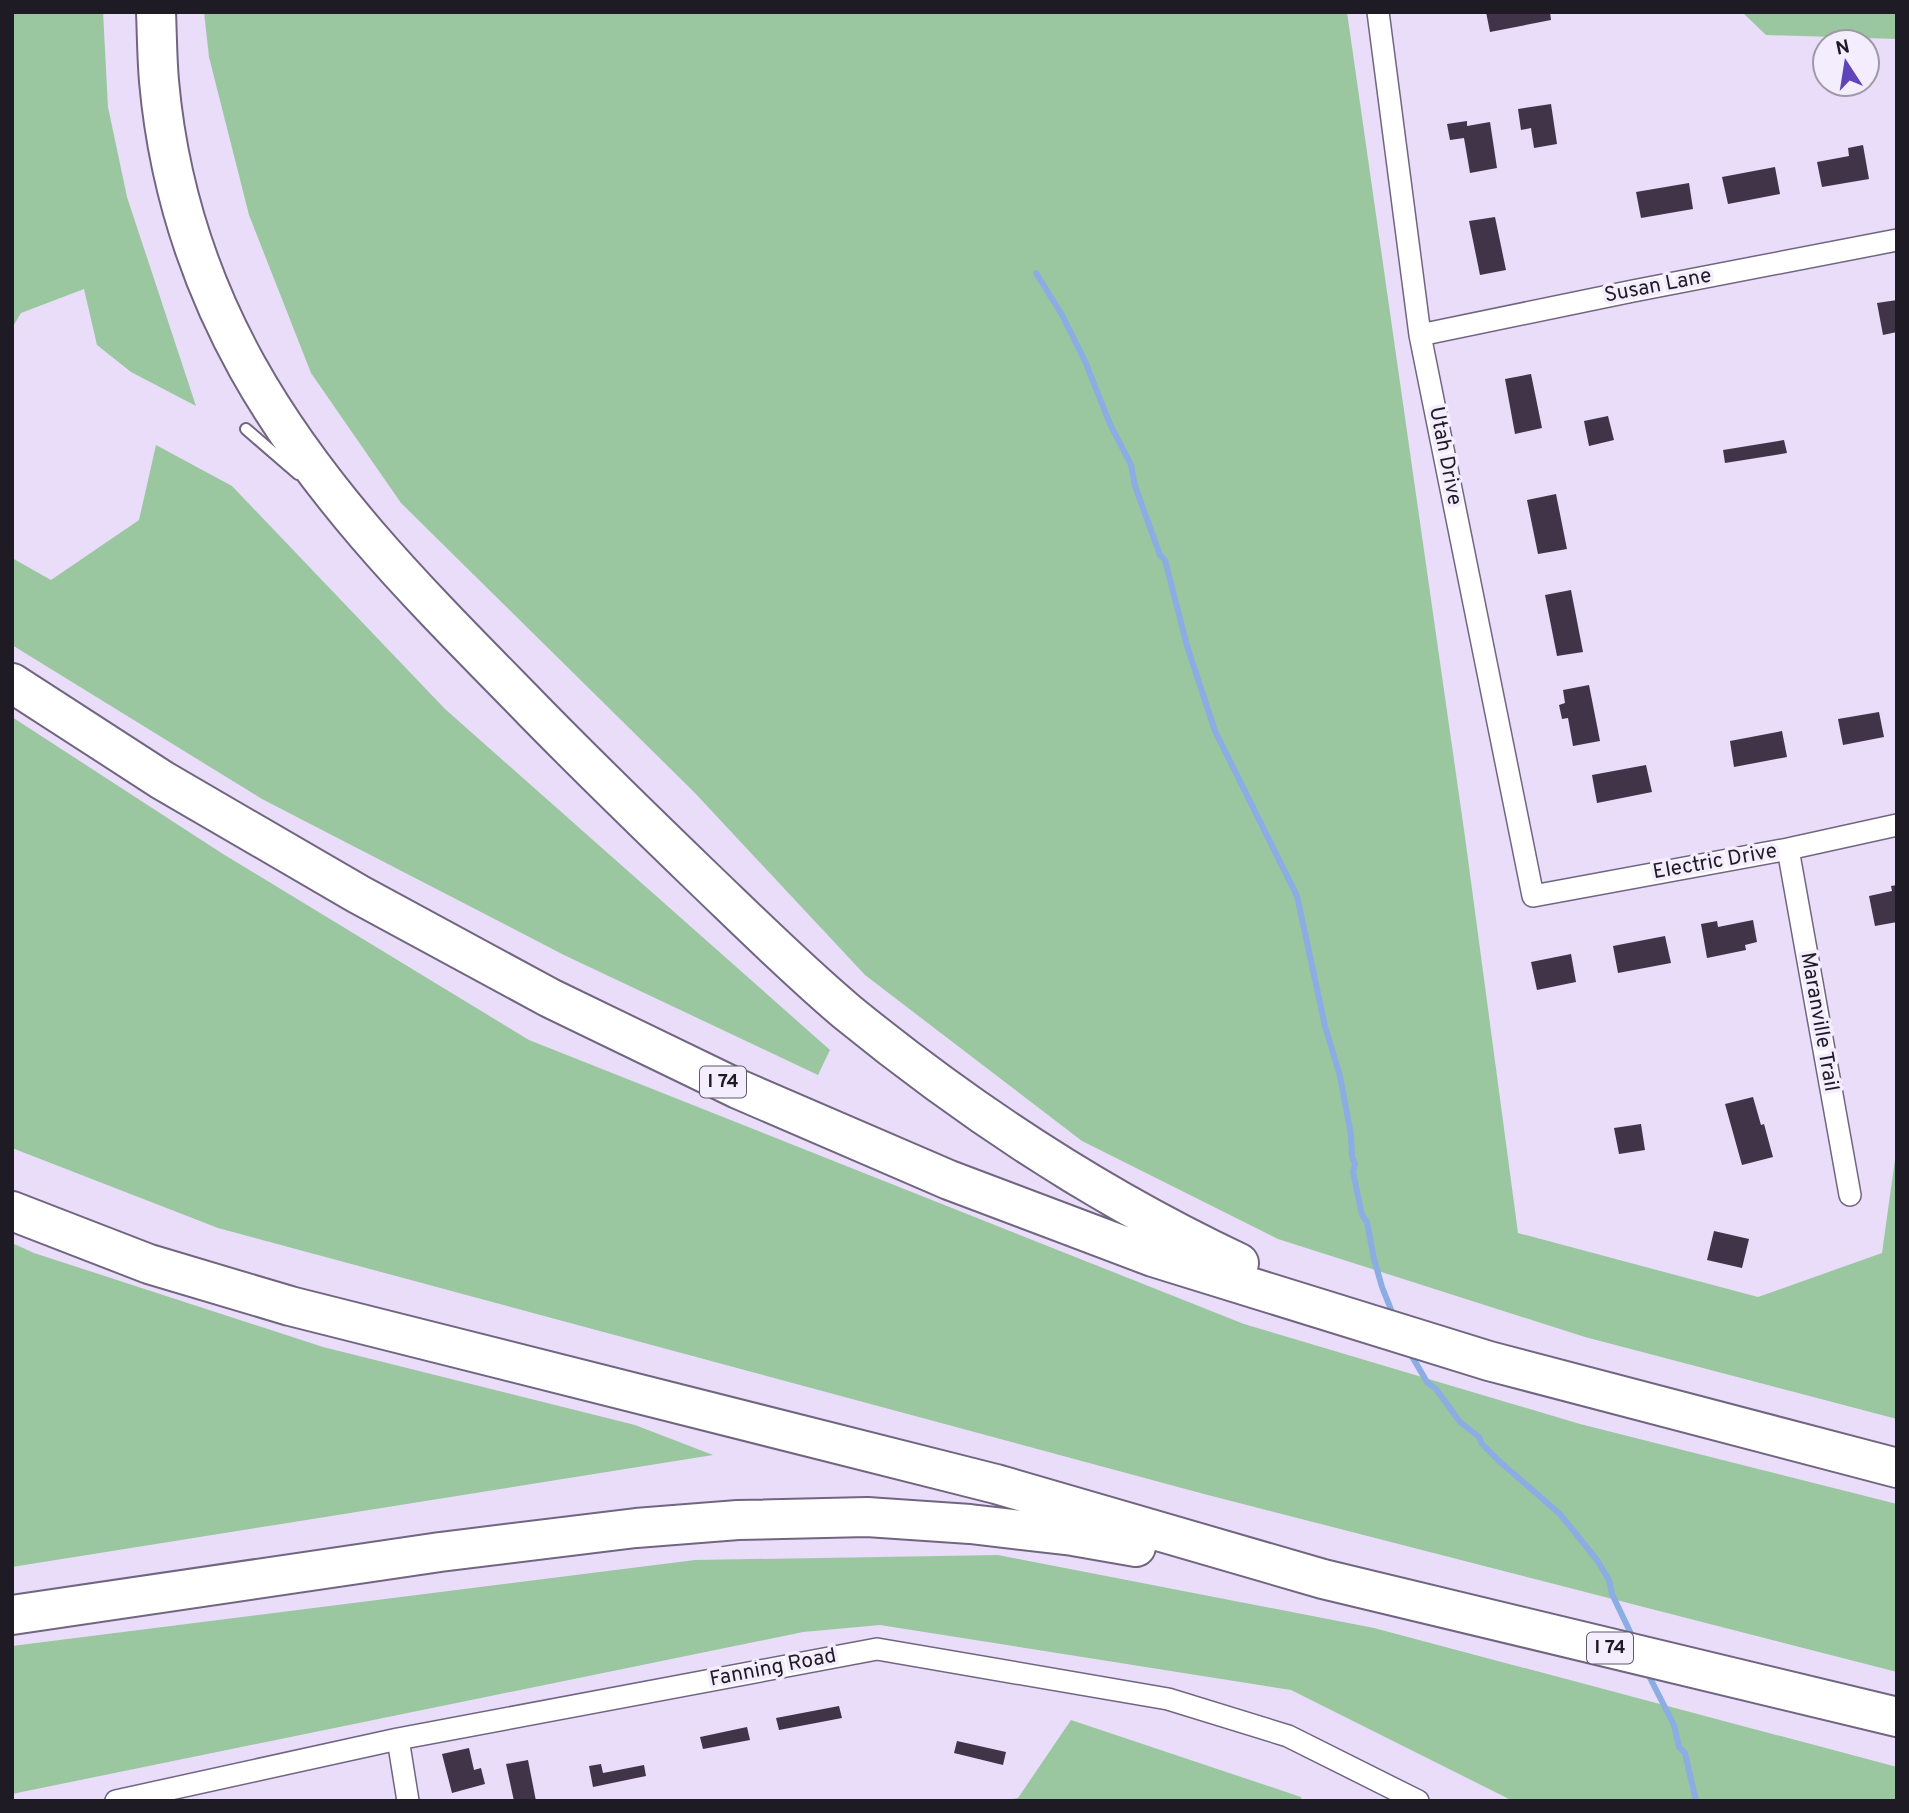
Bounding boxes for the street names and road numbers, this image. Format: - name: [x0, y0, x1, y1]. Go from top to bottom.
- street label: Susan Lane: [1602, 262, 1714, 310]
- street label: Utah Drive: [1422, 404, 1468, 508]
- street label: Electric Drive: [1651, 838, 1779, 886]
- street label: Maranville Trail: [1793, 950, 1845, 1094]
- road number: I 74: [700, 1066, 746, 1098]
- road number: I 74: [1587, 1632, 1633, 1664]
- street label: Fanning Road: [707, 1643, 839, 1693]

